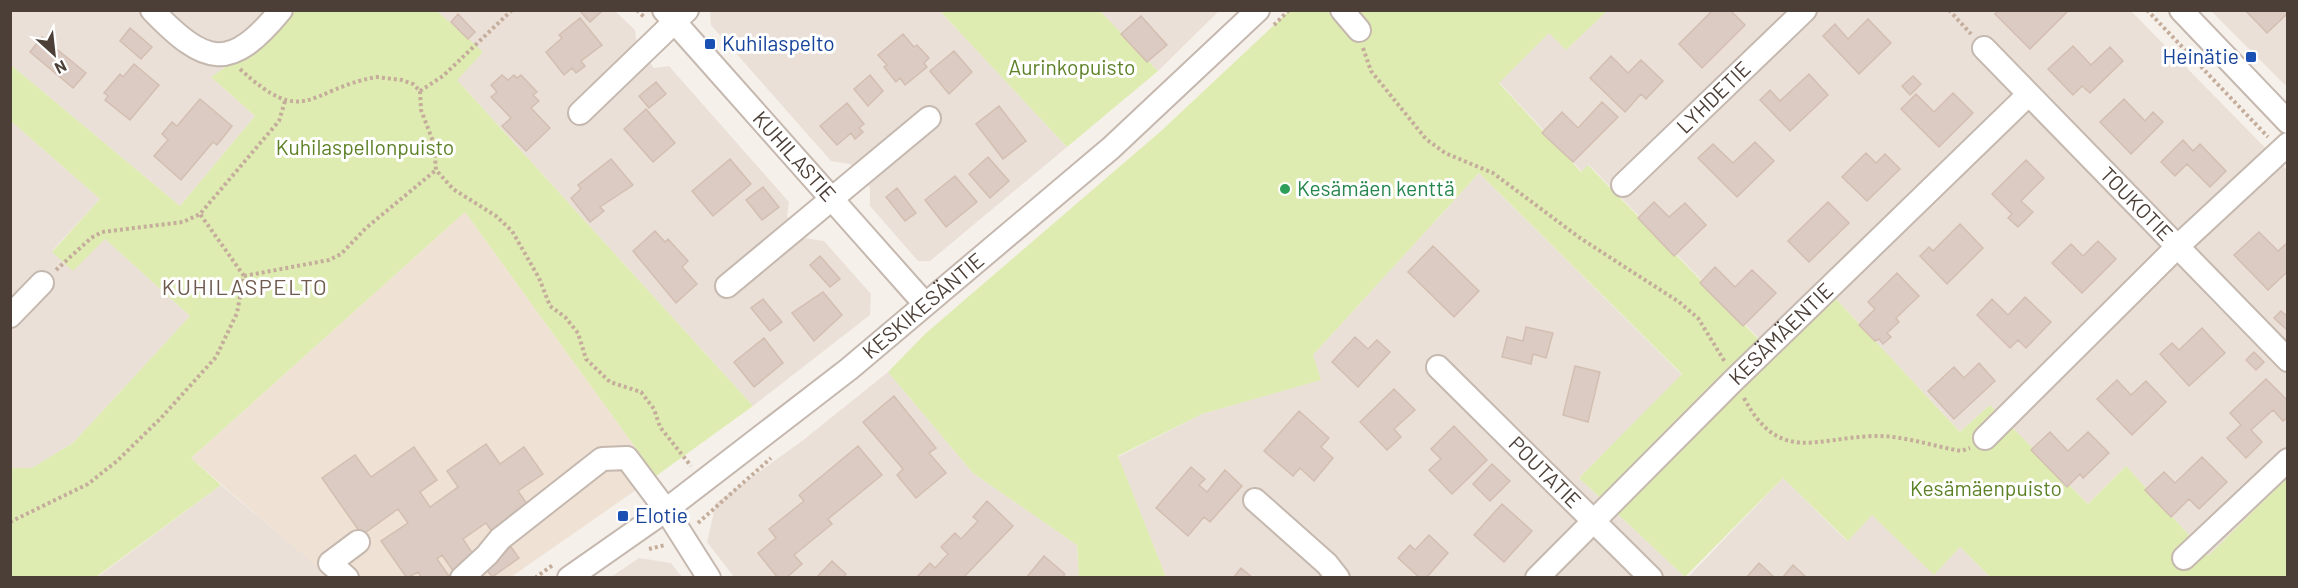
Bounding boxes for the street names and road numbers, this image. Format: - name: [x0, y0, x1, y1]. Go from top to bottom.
- street label: LYHDETIE: [1671, 55, 1755, 138]
- street label: KUHILASTIE: [749, 105, 842, 206]
- street label: TOUKOTIE: [2096, 161, 2179, 245]
- street label: KESKIKESÄNTIE: [857, 247, 988, 363]
- street label: KESÄMÄENTIE: [1723, 277, 1837, 389]
- street label: POUTATIE: [1504, 430, 1587, 513]

